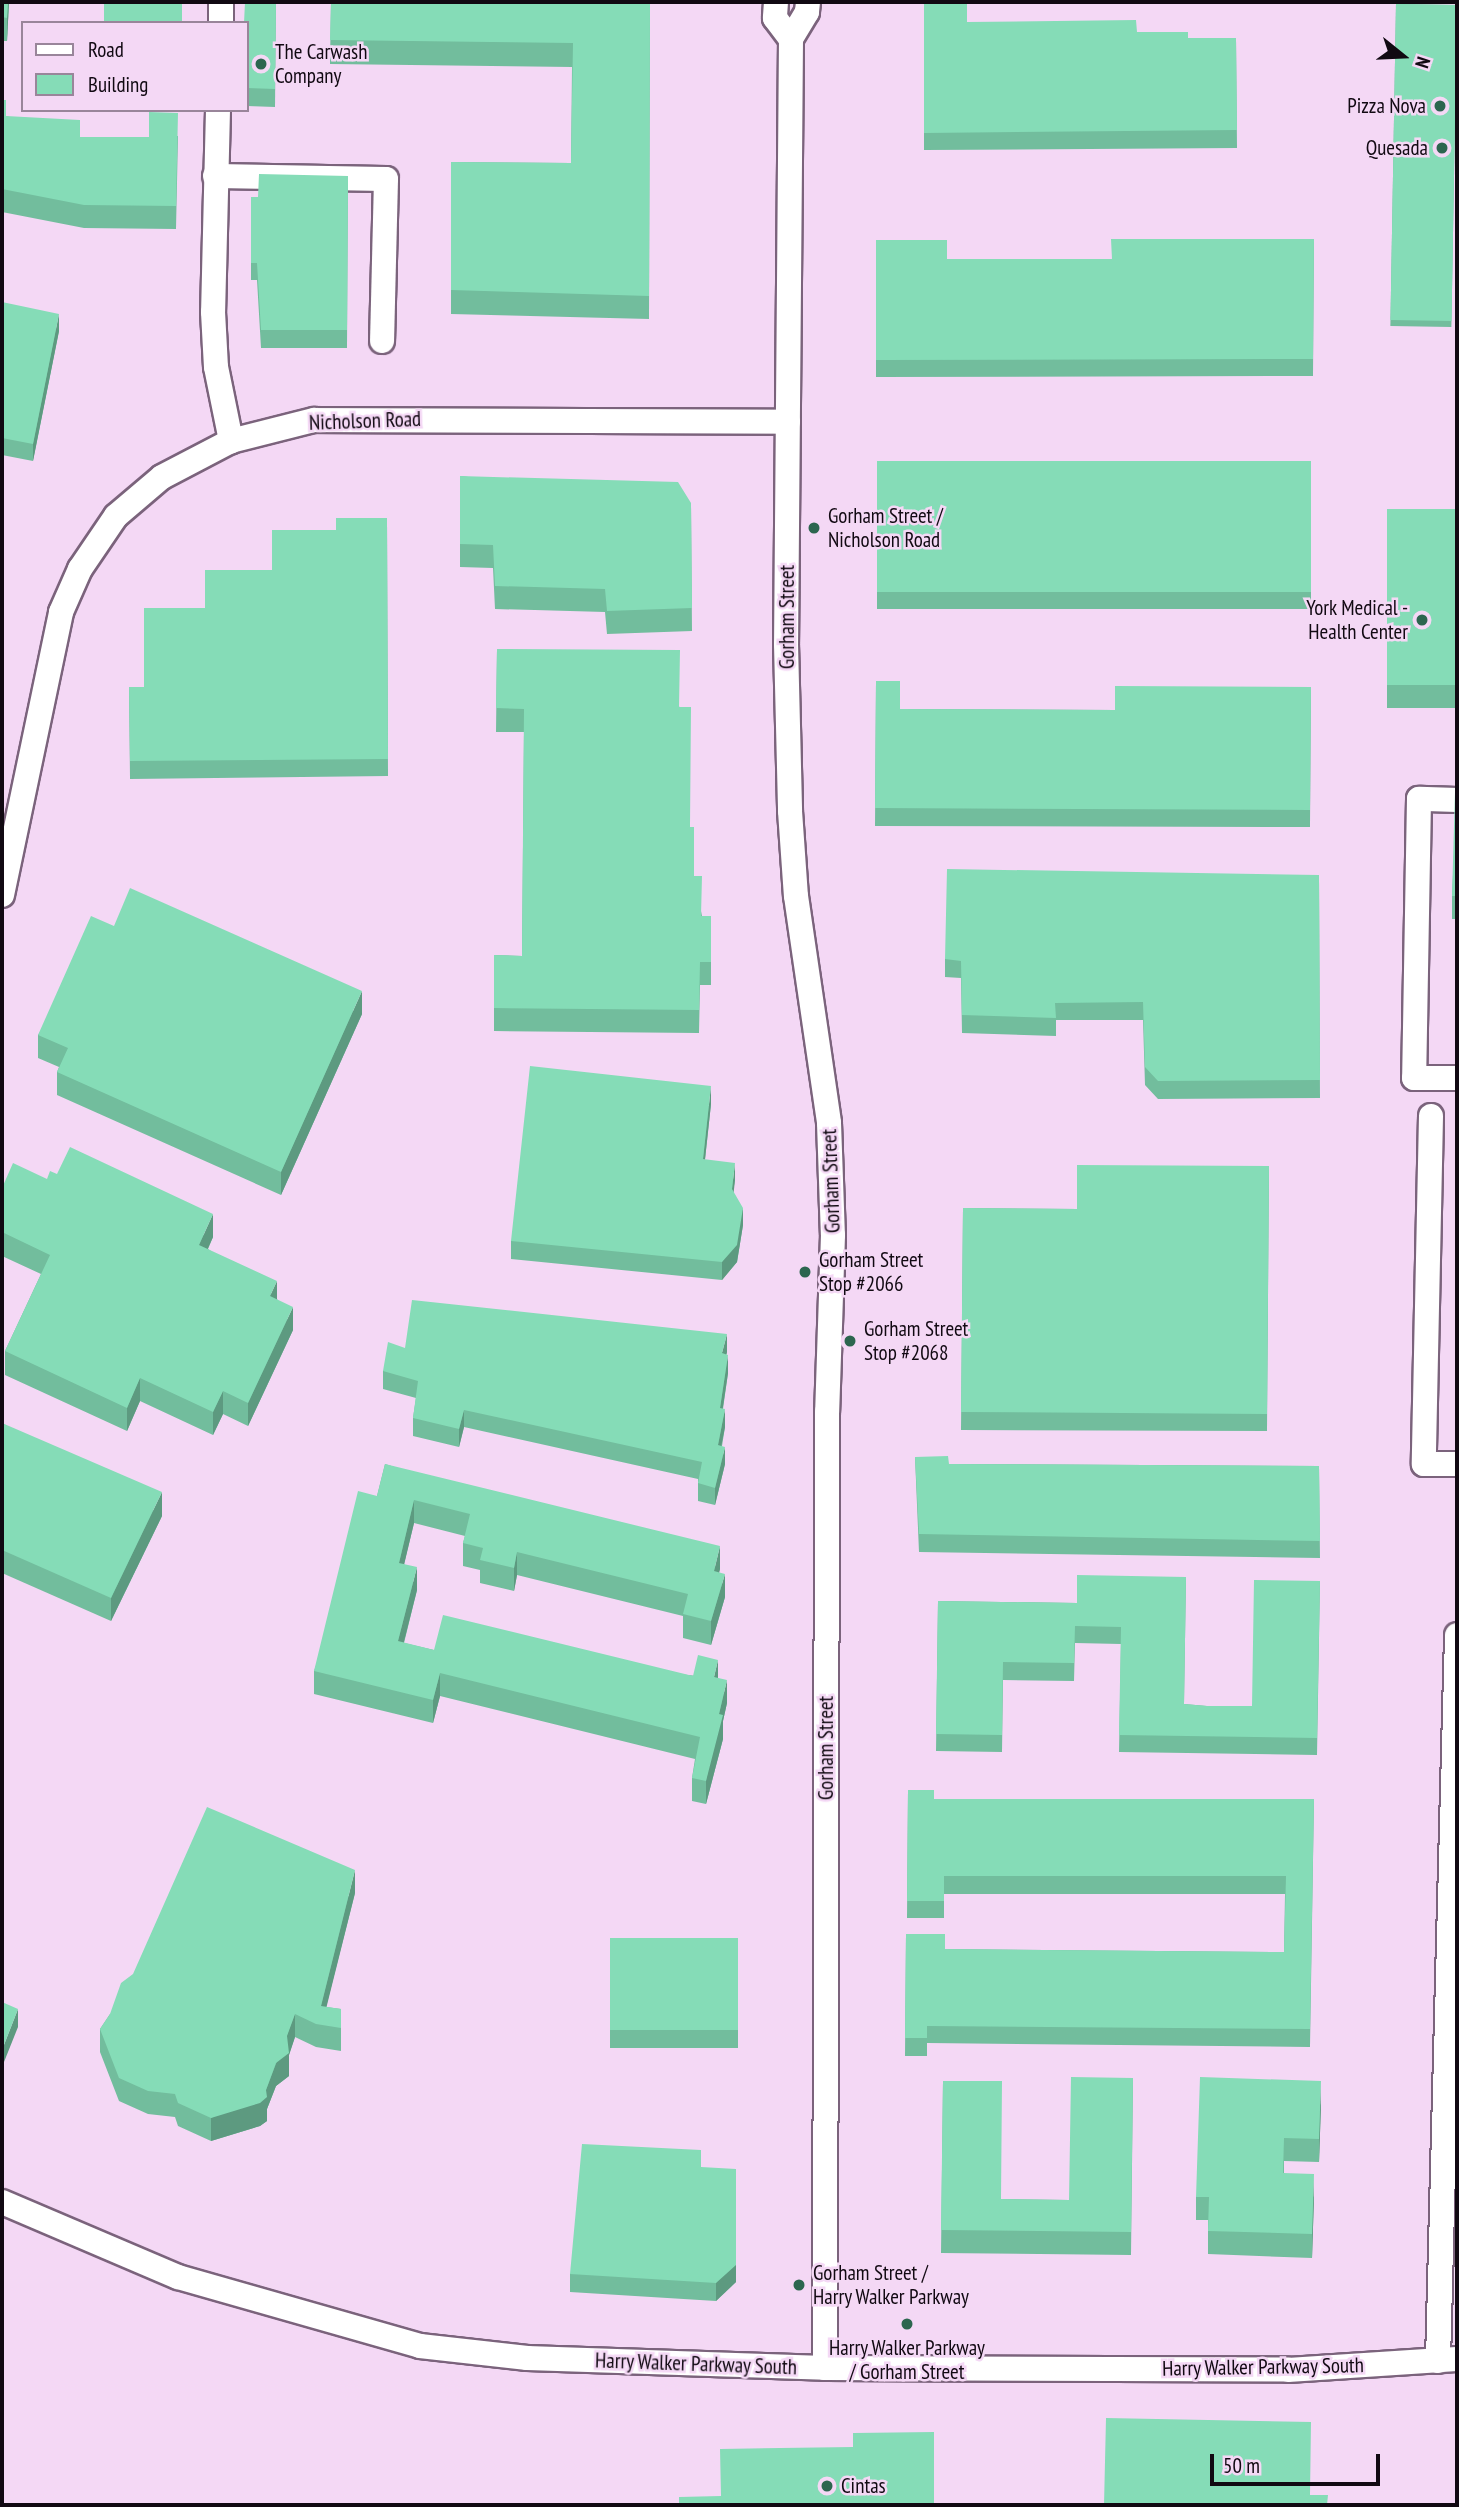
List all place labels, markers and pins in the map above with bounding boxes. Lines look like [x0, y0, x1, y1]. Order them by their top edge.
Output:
place label: The Carwash Company [275, 39, 367, 89]
marker: The Carwash Company [253, 56, 269, 72]
place label: Pizza Nova [1347, 93, 1426, 119]
marker: Pizza Nova [1432, 98, 1448, 114]
place label: Quesada [1366, 135, 1428, 161]
marker: Quesada [1434, 140, 1450, 156]
place label: Gorham Street / Nicholson Road [828, 503, 943, 553]
marker: Gorham Street / Nicholson Road [806, 520, 822, 536]
place label: York Medical - Health Center [1305, 595, 1408, 645]
marker: York Medical - Health Center [1414, 612, 1430, 628]
place label: Gorham Street Stop #2066 [819, 1247, 923, 1297]
marker: Gorham Street Stop #2066 [797, 1264, 813, 1280]
place label: Gorham Street Stop #2068 [864, 1316, 968, 1366]
marker: Gorham Street Stop #2068 [842, 1333, 858, 1349]
place label: Gorham Street / Harry Walker Parkway [813, 2260, 970, 2310]
marker: Gorham Street / Harry Walker Parkway [791, 2277, 807, 2293]
marker: Harry Walker Parkway / Gorham Street [899, 2316, 915, 2332]
place label: Harry Walker Parkway / Gorham Street [829, 2335, 985, 2385]
place label: Cintas [841, 2473, 886, 2499]
marker: Cintas [819, 2478, 835, 2494]

